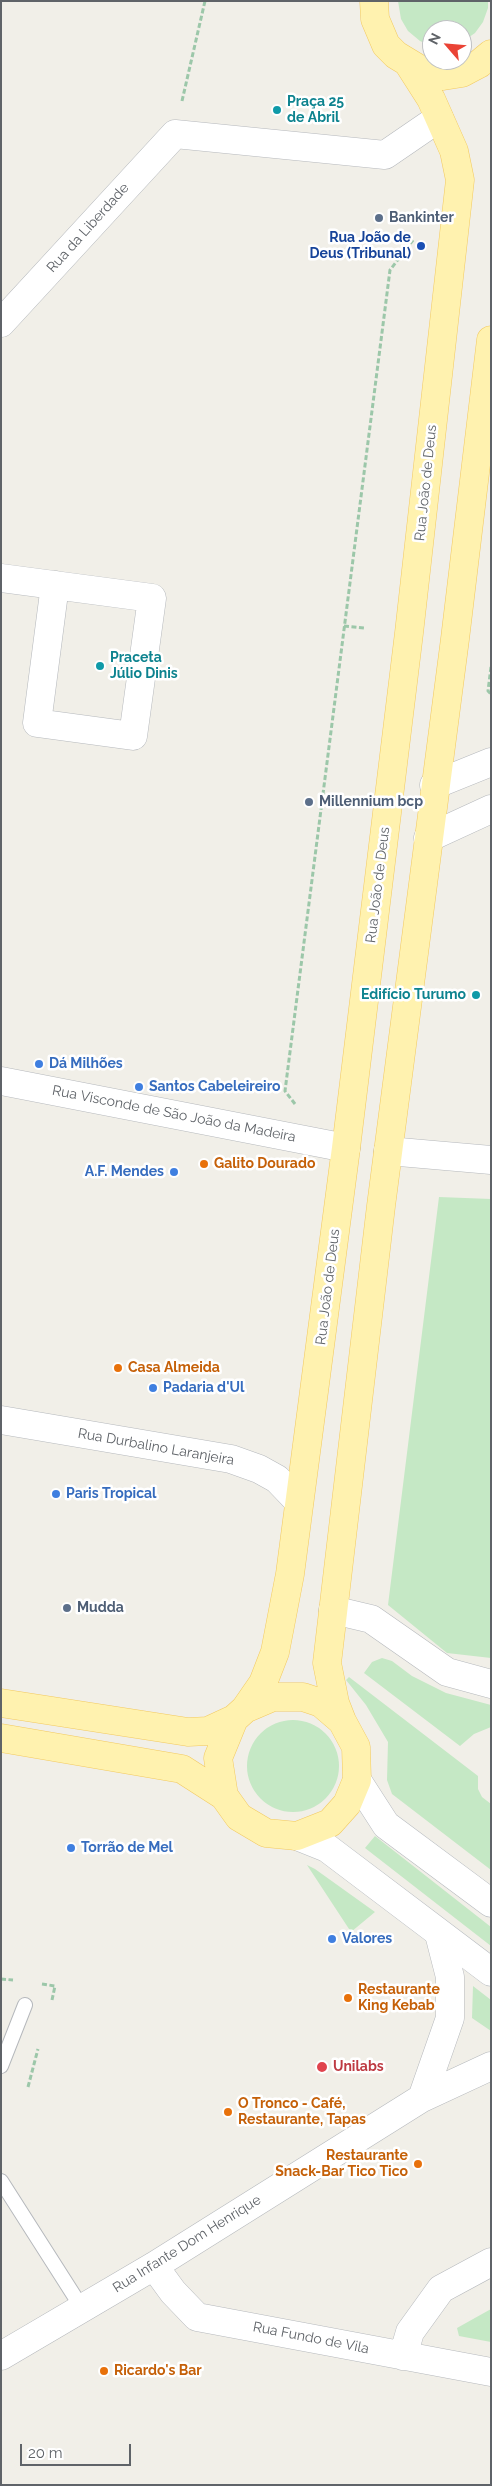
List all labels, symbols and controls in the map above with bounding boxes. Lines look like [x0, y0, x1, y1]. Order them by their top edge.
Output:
north arrow [422, 20, 472, 70]
text: N [425, 30, 444, 47]
place label: Praça 25 de Abril [287, 94, 344, 126]
marker: Praça 25 de Abril [271, 104, 283, 116]
street label: Rua da Liberdade [43, 180, 133, 276]
place label: Bankinter [389, 210, 454, 226]
marker: Bankinter [373, 212, 385, 224]
place label: Rua João de Deus (Tribunal) [309, 230, 411, 262]
marker: Rua João de Deus (Tribunal) [415, 240, 427, 252]
street label: Rua João de Deus [412, 424, 440, 542]
place label: Praceta Júlio Dinis [110, 650, 178, 682]
marker: Praceta Júlio Dinis [94, 660, 106, 672]
place label: Millennium bcp [319, 794, 423, 810]
marker: Millennium bcp [303, 796, 315, 808]
street label: Rua João de Deus [363, 826, 393, 944]
place label: Edifício Turumo [361, 987, 466, 1003]
marker: Edifício Turumo [470, 989, 482, 1001]
place label: Dá Milhões [49, 1056, 123, 1072]
marker: Dá Milhões [33, 1058, 45, 1070]
place label: Santos Cabeleireiro [149, 1079, 280, 1095]
marker: Santos Cabeleireiro [133, 1081, 145, 1093]
street label: Rua Visconde de São João da Madeira [51, 1082, 297, 1146]
place label: Galito Dourado [214, 1156, 315, 1172]
marker: Galito Dourado [198, 1158, 210, 1170]
place label: A.F. Mendes [85, 1164, 164, 1180]
marker: A.F. Mendes [168, 1166, 180, 1178]
street label: Rua João de Deus [313, 1228, 343, 1346]
place label: Casa Almeida [128, 1360, 220, 1376]
marker: Casa Almeida [112, 1362, 124, 1374]
place label: Padaria d'Ul [163, 1380, 244, 1396]
marker: Padaria d'Ul [147, 1382, 159, 1394]
street label: Rua Durbalino Laranjeira [77, 1425, 235, 1469]
place label: Paris Tropical [66, 1486, 157, 1502]
marker: Paris Tropical [50, 1488, 62, 1500]
place label: Mudda [77, 1600, 124, 1616]
marker: Mudda [61, 1602, 73, 1614]
place label: Torrão de Mel [81, 1840, 173, 1856]
marker: Torrão de Mel [65, 1842, 77, 1854]
place label: Valores [342, 1931, 392, 1947]
marker: Valores [326, 1933, 338, 1945]
place label: Restaurante King Kebab [358, 1982, 440, 2014]
marker: Restaurante King Kebab [342, 1992, 354, 2004]
place label: Unilabs [333, 2059, 384, 2075]
marker: Unilabs [315, 2060, 329, 2074]
place label: O Tronco - Café, Restaurante, Tapas [238, 2096, 366, 2128]
marker: O Tronco - Café, Restaurante, Tapas [222, 2106, 234, 2118]
place label: Restaurante Snack-Bar Tico Tico [275, 2148, 408, 2180]
marker: Restaurante Snack-Bar Tico Tico [412, 2158, 424, 2170]
street label: Rua Infante Dom Henrique [110, 2191, 264, 2297]
street label: Rua Fundo de Vila [252, 2319, 370, 2357]
place label: Ricardo's Bar [114, 2363, 202, 2379]
marker: Ricardo's Bar [98, 2365, 110, 2377]
scale bar [22, 2434, 134, 2466]
text: 20 m [28, 2444, 63, 2462]

